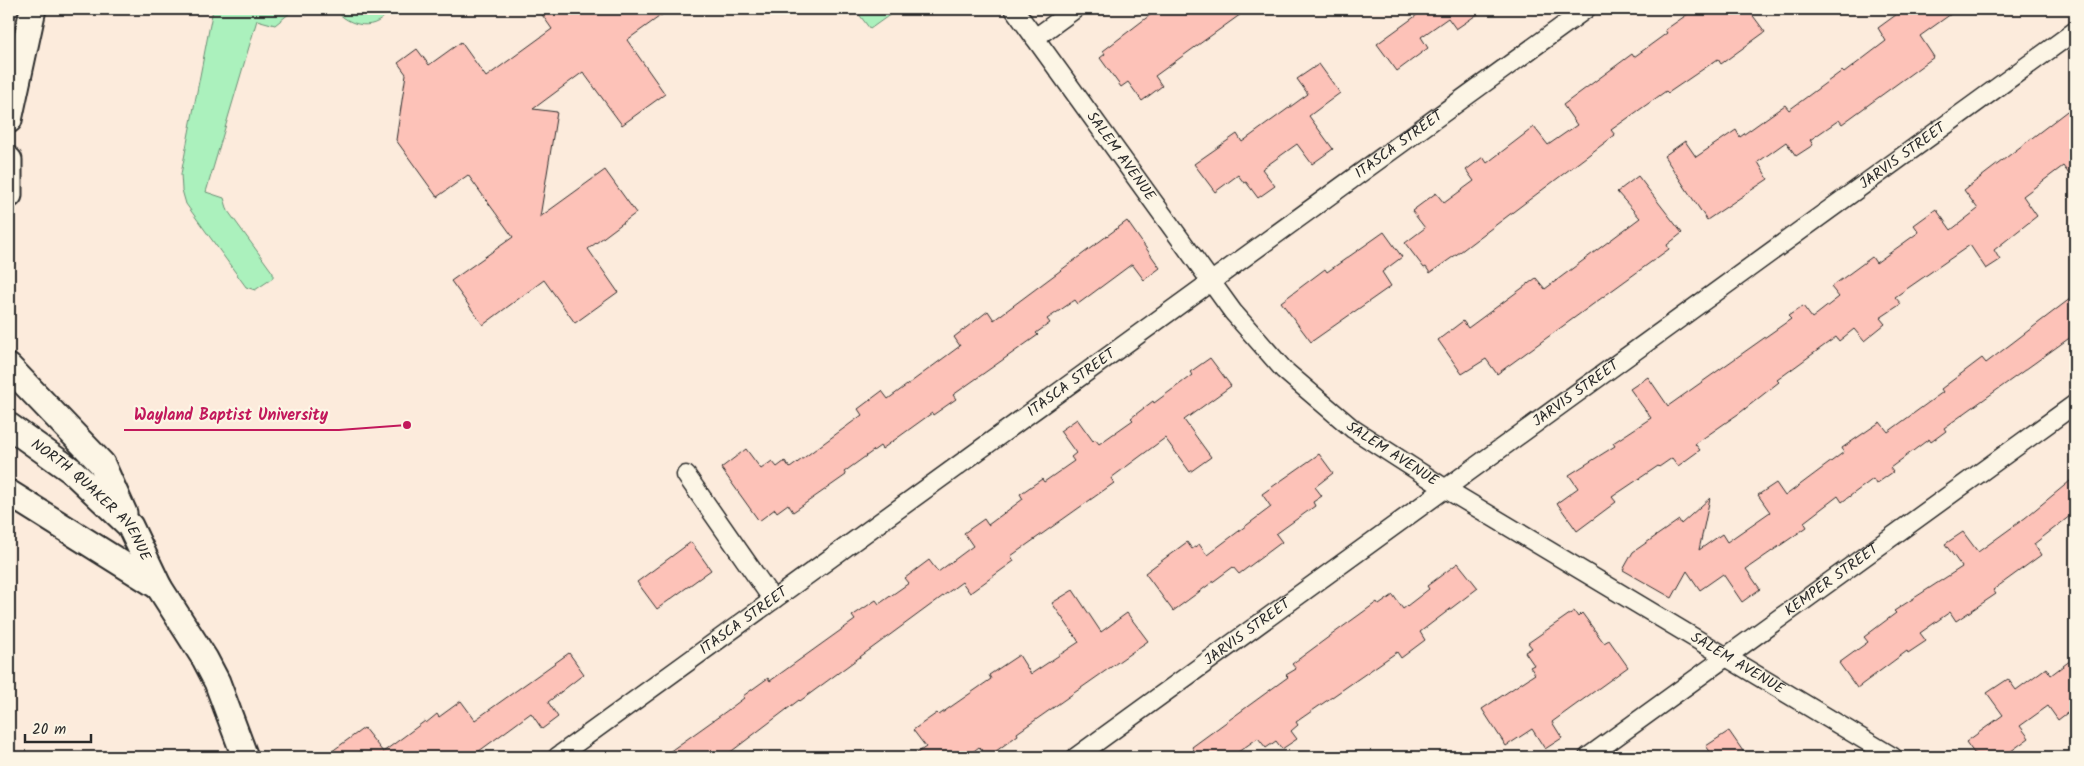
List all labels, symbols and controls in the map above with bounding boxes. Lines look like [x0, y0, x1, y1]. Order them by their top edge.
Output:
street label: ITASCA STREET [1350, 103, 1450, 185]
street label: SALEM AVENUE [1080, 107, 1162, 207]
street label: JARVIS STREET [1854, 115, 1953, 196]
street label: ITASCA STREET [1022, 342, 1122, 423]
street label: JARVIS STREET [1528, 353, 1626, 433]
callout: Wayland Baptist University [124, 399, 339, 430]
text: Wayland Baptist University [134, 403, 329, 428]
street label: SALEM AVENUE [1340, 415, 1444, 493]
street label: NORTH QUAKER AVENUE [26, 433, 158, 566]
street label: KEMPER STREET [1779, 537, 1886, 623]
street label: ITASCA STREET [695, 580, 795, 662]
street label: JARVIS STREET [1199, 592, 1297, 672]
street label: SALEM AVENUE [1686, 626, 1790, 702]
scale bar [25, 711, 91, 743]
text: 20 m [32, 718, 66, 742]

